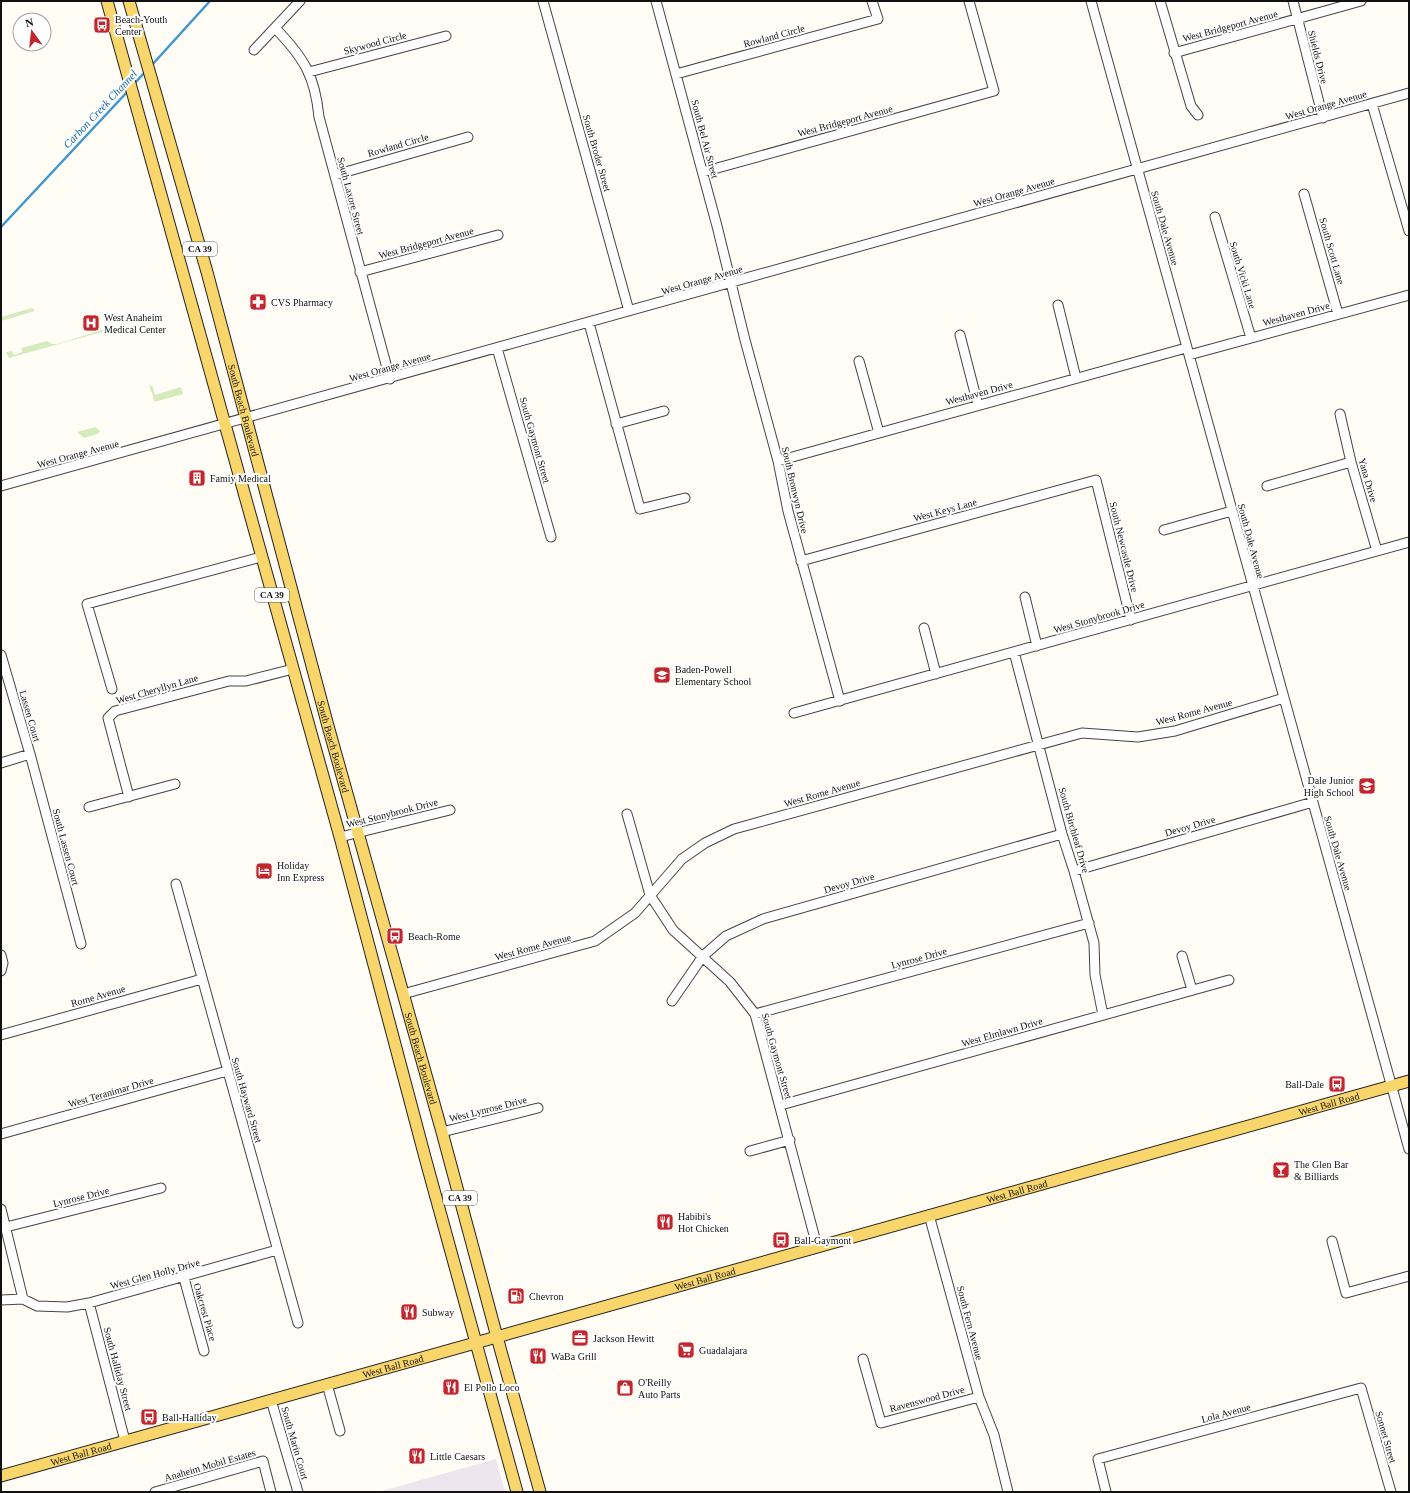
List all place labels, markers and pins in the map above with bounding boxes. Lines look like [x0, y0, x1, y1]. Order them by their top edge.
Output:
place label: Beach-Youth Center [115, 14, 167, 37]
bus stop icon: Beach-Youth Center [92, 15, 112, 35]
pharmacy icon: CVS Pharmacy [248, 292, 268, 312]
place label: CVS Pharmacy [271, 297, 333, 308]
place label: West Anaheim Medical Center [104, 312, 167, 335]
hospital icon: West Anaheim Medical Center [81, 313, 101, 333]
building icon: Famiy Medical [187, 468, 207, 488]
place label: Famiy Medical [210, 473, 271, 484]
place label: Baden-Powell Elementary School [675, 664, 752, 687]
school or university icon: Baden-Powell Elementary School [652, 665, 672, 685]
place label: Dale Junior High School [1304, 775, 1355, 798]
school or university icon: Dale Junior High School [1357, 776, 1377, 796]
place label: Holiday Inn Express [277, 860, 325, 883]
hotel icon: Holiday Inn Express [254, 861, 274, 881]
bus stop icon: Beach-Rome [385, 926, 405, 946]
place label: Beach-Rome [408, 931, 461, 942]
bus stop icon: Ball-Dale [1327, 1074, 1347, 1094]
place label: Ball-Dale [1285, 1079, 1325, 1090]
place label: The Glen Bar & Billiards [1294, 1159, 1349, 1182]
bar icon: The Glen Bar & Billiards [1271, 1160, 1291, 1180]
place label: Habibi's Hot Chicken [678, 1211, 729, 1234]
restaurant icon: Habibi's Hot Chicken [655, 1212, 675, 1232]
bus stop icon: Ball-Gaymont [771, 1230, 791, 1250]
place label: Ball-Gaymont [794, 1235, 851, 1246]
fuel station icon: Chevron [506, 1286, 526, 1306]
place label: Chevron [529, 1291, 563, 1302]
restaurant icon: Subway [399, 1302, 419, 1322]
place label: Subway [422, 1307, 454, 1318]
office icon: Jackson Hewitt [570, 1328, 590, 1348]
place label: Jackson Hewitt [593, 1333, 655, 1344]
supermarket icon: Guadalajara [676, 1340, 696, 1360]
place label: Guadalajara [699, 1345, 748, 1356]
restaurant icon: WaBa Grill [528, 1346, 548, 1366]
place label: WaBa Grill [551, 1351, 597, 1362]
restaurant icon: El Pollo Loco [441, 1377, 461, 1397]
place label: O'Reilly Auto Parts [638, 1377, 681, 1400]
shop icon: O'Reilly Auto Parts [615, 1378, 635, 1398]
place label: El Pollo Loco [464, 1382, 520, 1393]
bus stop icon: Ball-Halliday [139, 1407, 159, 1427]
place label: Ball-Halliday [162, 1412, 216, 1423]
restaurant icon: Little Caesars [407, 1446, 427, 1466]
place label: Little Caesars [430, 1451, 485, 1462]

